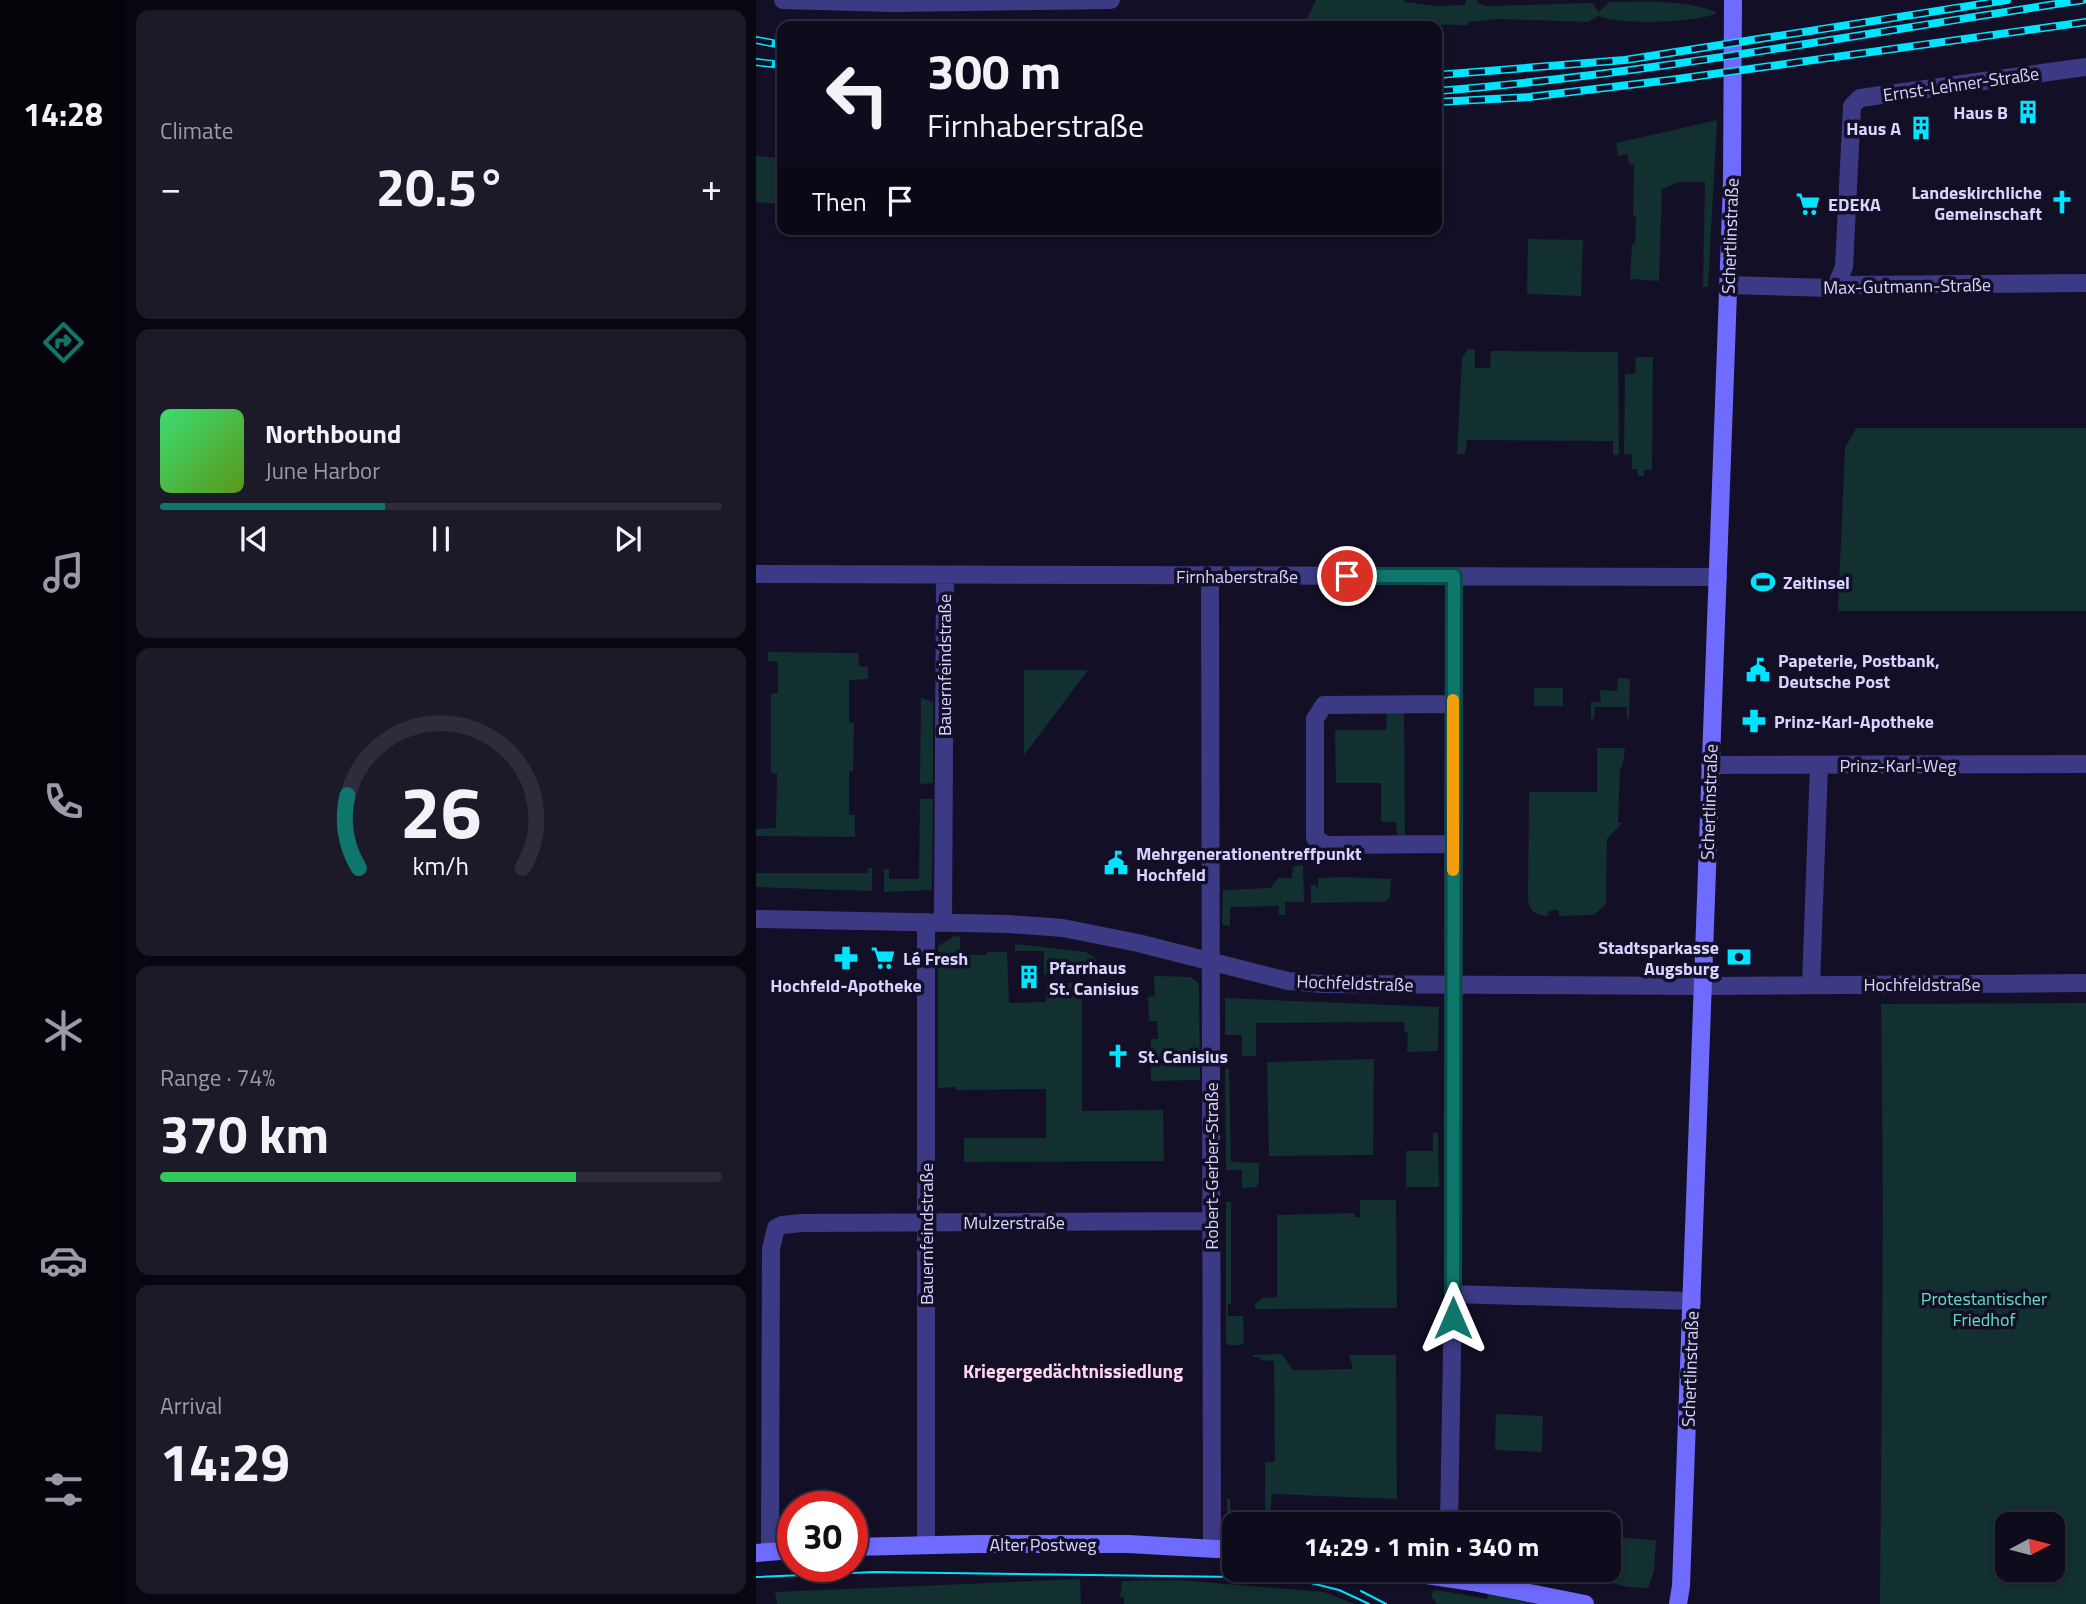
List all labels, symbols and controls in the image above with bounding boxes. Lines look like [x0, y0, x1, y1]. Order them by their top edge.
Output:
text: 300 m [927, 33, 1061, 108]
icon: left [812, 49, 903, 140]
street label: Ernst-Lehner-Straße [1881, 60, 2041, 108]
text: 14:28 [23, 90, 103, 138]
building icon: Haus B [2014, 98, 2042, 126]
place label: Haus B [1953, 99, 2008, 126]
text: Firnhaberstraße [927, 101, 1144, 149]
text: Climate [160, 113, 233, 148]
building icon: Haus A [1907, 114, 1935, 142]
place label: Haus A [1846, 115, 1901, 142]
text: 20.5° [376, 147, 506, 226]
text: − [160, 158, 181, 216]
text: + [701, 158, 722, 216]
street label: Schertlinstraße [1714, 178, 1746, 294]
place label: Landeskirchliche Gemeinschaft [1912, 179, 2042, 227]
text: Then [812, 182, 867, 221]
icon: arrive [881, 182, 919, 220]
church icon: Landeskirchliche Gemeinschaft [2048, 188, 2076, 216]
supermarket icon: EDEKA [1794, 190, 1822, 218]
place label: EDEKA [1828, 191, 1881, 218]
street label: Max-Gutmann-Straße [1823, 271, 1991, 301]
icon: directions [39, 318, 88, 367]
text: Northbound [265, 414, 401, 453]
text: June Harbor [265, 453, 380, 488]
icon: previous [235, 520, 273, 558]
icon: pause [422, 520, 460, 558]
icon: next [609, 520, 647, 558]
pin [1317, 546, 1377, 606]
icon: music [39, 548, 88, 597]
icon: arrive [1328, 557, 1366, 595]
street label: Firnhaberstraße [1176, 563, 1298, 590]
sports icon: Zeitinsel [1749, 568, 1777, 596]
place label: Zeitinsel [1783, 569, 1850, 596]
street label: Bauernfeindstraße [931, 594, 958, 736]
place label: Papeterie, Postbank, Deutsche Post [1778, 647, 1940, 695]
public building icon: Papeterie, Postbank, Deutsche Post [1744, 656, 1772, 684]
pharmacy icon: Prinz-Karl-Apotheke [1740, 707, 1768, 735]
place label: Prinz-Karl-Apotheke [1774, 708, 1934, 735]
street label: Schertlinstraße [1693, 744, 1725, 860]
street label: Prinz-Karl-Weg [1839, 752, 1957, 779]
text: 26 [400, 756, 482, 866]
icon: phone [39, 777, 88, 826]
place label: Mehrgenerationentreffpunkt Hochfeld [1136, 840, 1362, 888]
text: km/h [413, 847, 469, 885]
public building icon: Mehrgenerationentreffpunkt Hochfeld [1102, 849, 1130, 877]
place label: Stadtsparkasse Augsburg [1598, 934, 1719, 982]
bank icon: Stadtsparkasse Augsburg [1725, 943, 1753, 971]
pharmacy icon: Hochfeld-Apotheke [832, 944, 860, 972]
supermarket icon: Lé Fresh [869, 944, 897, 972]
place label: Lé Fresh [903, 945, 968, 972]
place label: Pfarrhaus St. Canisius [1049, 954, 1139, 1002]
building icon: Pfarrhaus St. Canisius [1015, 963, 1043, 991]
street label: Hochfeldstraße [1296, 967, 1414, 999]
street label: Hochfeldstraße [1864, 971, 1981, 998]
place label: Hochfeld-Apotheke [770, 972, 922, 999]
icon: climate [39, 1006, 88, 1055]
church icon: St. Canisius [1104, 1042, 1132, 1070]
place label: St. Canisius [1138, 1043, 1228, 1070]
text: Range · 74% [160, 1060, 275, 1095]
street label: Robert-Gerber-Straße [1198, 1082, 1225, 1250]
text: 370 km [160, 1094, 329, 1173]
street label: Bauernfeindstraße [913, 1163, 940, 1305]
street label: Mulzerstraße [963, 1209, 1065, 1236]
icon: car [39, 1236, 88, 1285]
position arrow [1416, 1281, 1490, 1355]
park label: Protestantischer Friedhof [1921, 1285, 2047, 1333]
street label: Schertlinstraße [1674, 1311, 1706, 1427]
district label: Kriegergedächtnissiedlung [963, 1356, 1183, 1385]
text: Arrival [160, 1388, 222, 1423]
text: 14:29 [160, 1422, 290, 1501]
icon: filters [39, 1465, 88, 1514]
speed limit sign: 30 [777, 1491, 868, 1582]
north arrow [1995, 1512, 2065, 1582]
map controls [1995, 1512, 2065, 1582]
text: 14:29 · 1 min · 340 m [1304, 1527, 1539, 1566]
street label: Alter Postweg [989, 1531, 1097, 1558]

